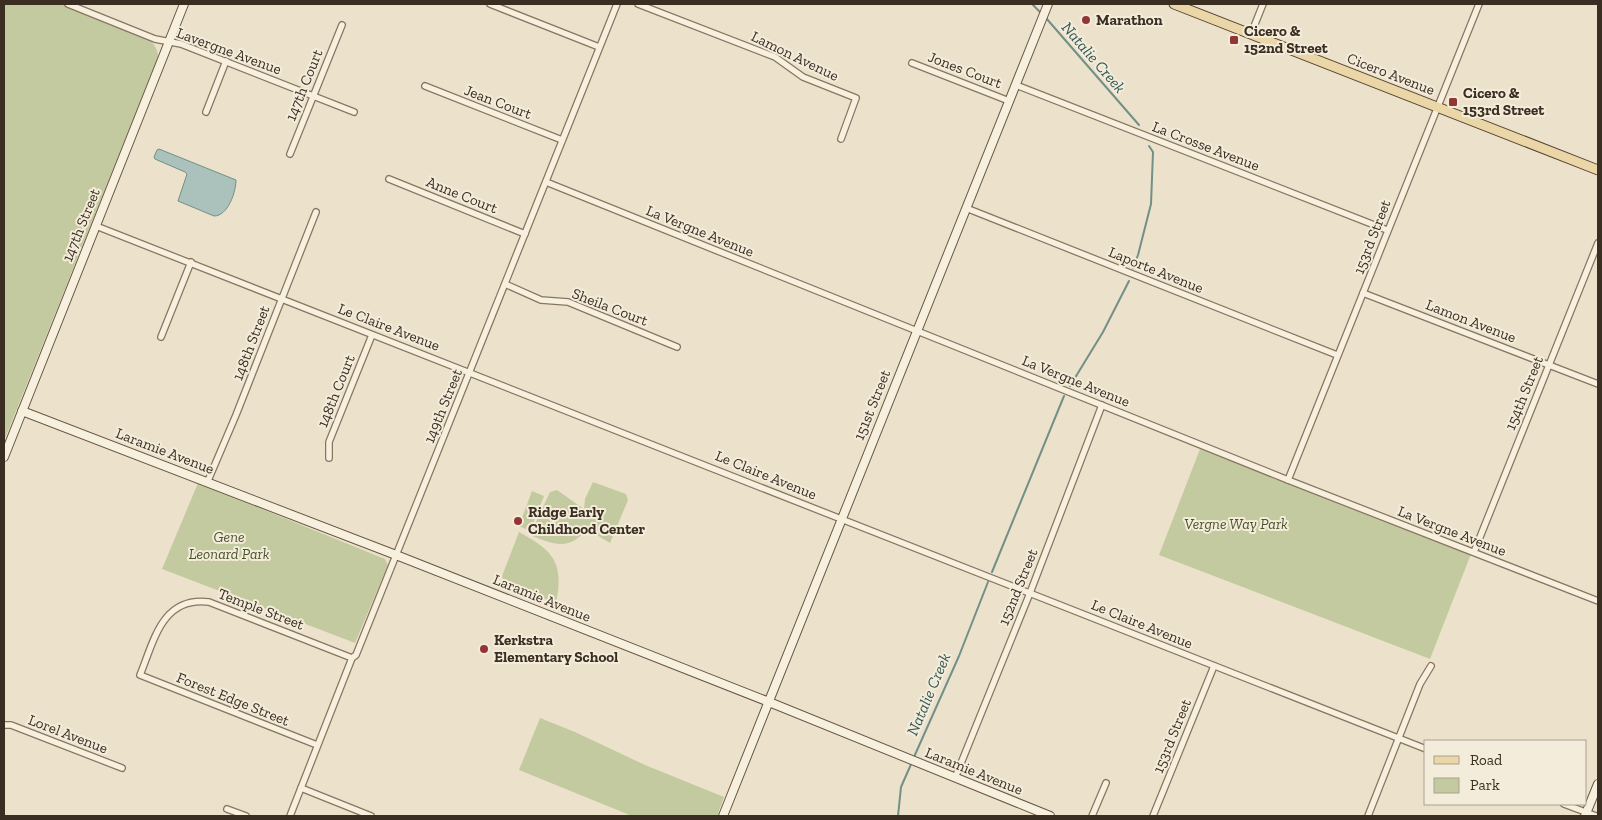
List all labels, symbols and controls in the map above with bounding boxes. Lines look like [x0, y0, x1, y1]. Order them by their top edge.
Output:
place label: Marathon [1096, 11, 1163, 29]
marker: Marathon [1080, 14, 1092, 26]
water label: Natalie Creek [1058, 18, 1130, 97]
place label: Cicero & 152nd Street [1244, 22, 1329, 57]
street label: Lavergne Avenue [174, 24, 284, 78]
street label: Lamon Avenue [748, 27, 842, 85]
marker: Cicero & 152nd Street [1228, 34, 1240, 46]
street label: 147th Court [281, 46, 327, 123]
street label: Jones Court [926, 48, 1005, 92]
street label: Cicero Avenue [1345, 49, 1437, 99]
street label: Jean Court [462, 81, 534, 123]
place label: Cicero & 153rd Street [1463, 84, 1545, 119]
marker: Cicero & 153rd Street [1447, 96, 1459, 108]
street label: La Crosse Avenue [1150, 117, 1262, 175]
street label: Anne Court [424, 173, 501, 218]
street label: 147th Street [58, 185, 104, 264]
street label: 153rd Street [1350, 197, 1395, 277]
street label: La Vergne Avenue [643, 201, 757, 261]
street label: Laporte Avenue [1106, 243, 1206, 297]
street label: Sheila Court [569, 284, 651, 330]
street label: Lamon Avenue [1423, 296, 1519, 346]
street label: Le Claire Avenue [336, 299, 442, 355]
street label: 148th Street [228, 303, 274, 383]
street label: La Vergne Avenue [1019, 351, 1133, 411]
street label: 148th Court [313, 352, 359, 430]
street label: 154th Street [1501, 353, 1547, 433]
street label: 149th Street [420, 366, 466, 446]
street label: 151st Street [850, 367, 894, 443]
street label: Laramie Avenue [113, 424, 217, 478]
street label: Le Claire Avenue [713, 447, 819, 503]
street label: La Vergne Avenue [1395, 502, 1509, 560]
place label: Ridge Early Childhood Center [528, 503, 645, 538]
marker: Ridge Early Childhood Center [512, 515, 524, 527]
park label: Vergne Way Park [1184, 515, 1288, 533]
park label: Gene Leonard Park [189, 528, 270, 563]
street label: 152nd Street [994, 546, 1042, 628]
street label: Laramie Avenue [491, 570, 593, 626]
street label: Temple Street [216, 584, 307, 634]
street label: Le Claire Avenue [1089, 596, 1195, 652]
place label: Kerkstra Elementary School [494, 631, 618, 666]
marker: Kerkstra Elementary School [478, 643, 490, 655]
water label: Natalie Creek [903, 650, 954, 738]
street label: Forest Edge Street [174, 668, 292, 730]
street label: 153rd Street [1149, 696, 1195, 776]
street label: Lorel Avenue [26, 711, 110, 757]
legend [1424, 740, 1587, 805]
street label: Laramie Avenue [923, 743, 1025, 799]
text: Road [1470, 751, 1503, 769]
text: Park [1470, 776, 1500, 794]

